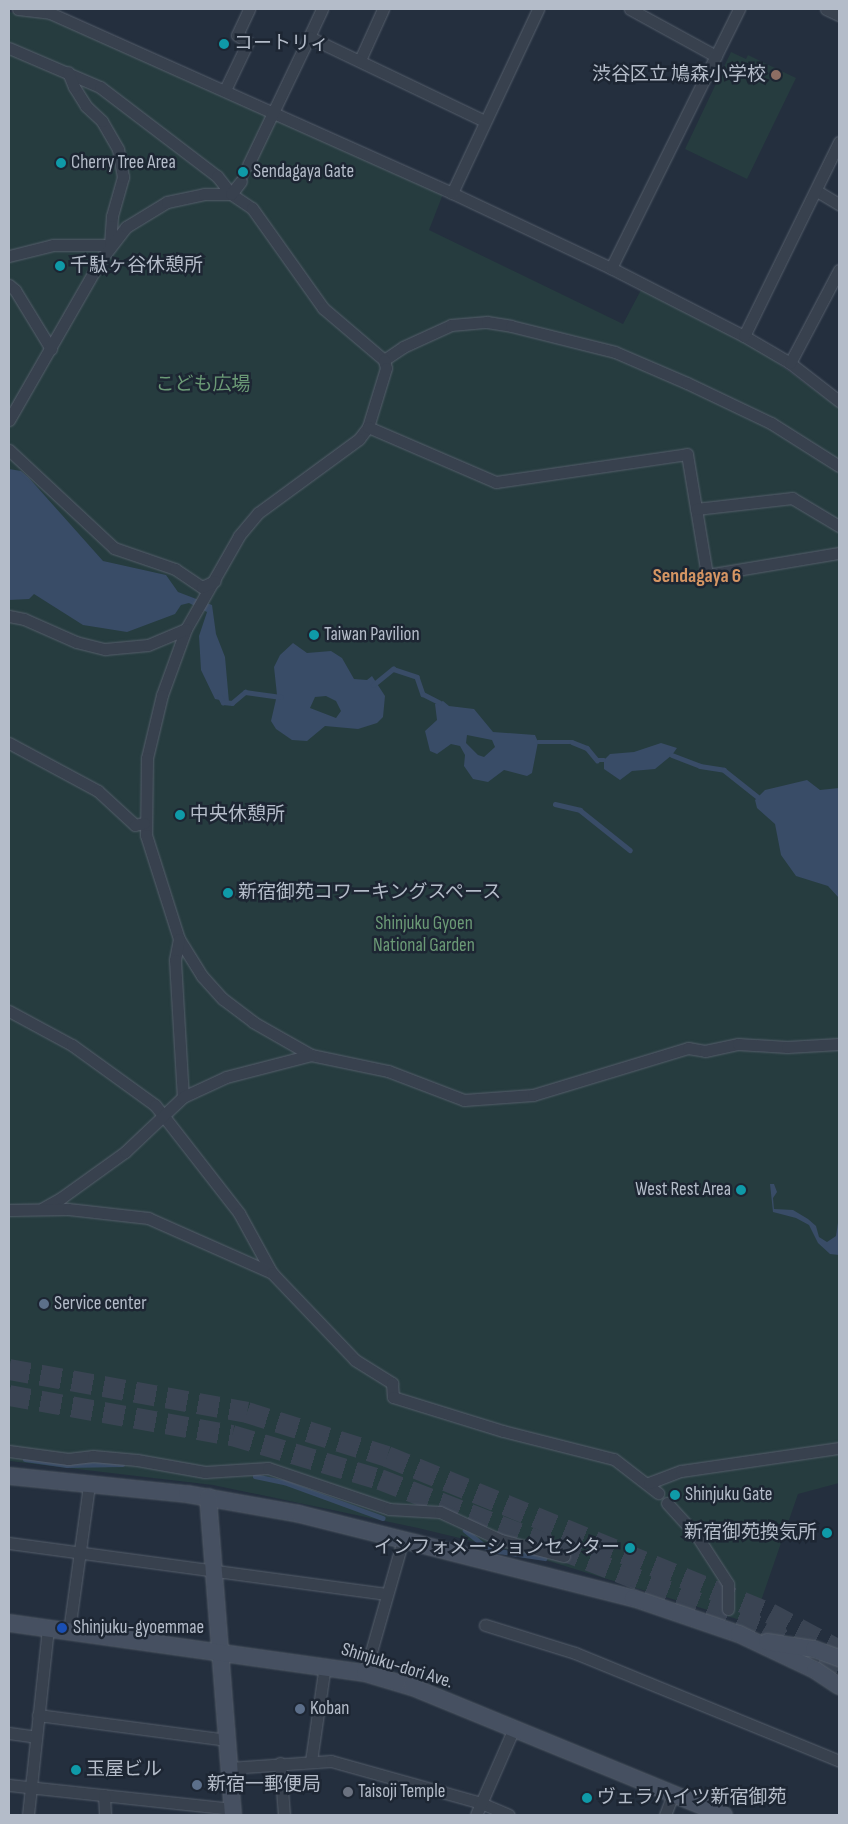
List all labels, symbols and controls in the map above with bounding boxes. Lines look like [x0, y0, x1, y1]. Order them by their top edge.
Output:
place label: コートリィ [234, 33, 329, 55]
marker: コートリィ [218, 38, 230, 50]
place label: 渋谷区立 鳩森小学校 [592, 64, 766, 86]
marker: 渋谷区立 鳩森小学校 [770, 69, 782, 81]
place label: Cherry Tree Area [71, 152, 176, 174]
marker: Cherry Tree Area [55, 157, 67, 169]
place label: Sendagaya Gate [253, 161, 354, 183]
marker: Sendagaya Gate [237, 166, 249, 178]
place label: 千駄ヶ谷休憩所 [70, 255, 203, 277]
marker: 千駄ヶ谷休憩所 [54, 260, 66, 272]
park label: こども広場 [156, 374, 250, 396]
district label: Sendagaya 6 [653, 564, 741, 588]
place label: Taiwan Pavilion [324, 624, 420, 646]
marker: Taiwan Pavilion [308, 629, 320, 641]
place label: 中央休憩所 [190, 804, 285, 826]
marker: 中央休憩所 [174, 809, 186, 821]
place label: 新宿御苑コワーキングスペース [238, 882, 504, 904]
marker: 新宿御苑コワーキングスペース [222, 887, 234, 899]
park label: Shinjuku Gyoen National Garden [373, 913, 475, 957]
place label: West Rest Area [635, 1179, 731, 1201]
marker: West Rest Area [735, 1184, 747, 1196]
place label: Service center [54, 1293, 147, 1315]
marker: Service center [38, 1298, 50, 1310]
place label: Shinjuku Gate [685, 1484, 772, 1506]
marker: Shinjuku Gate [669, 1489, 681, 1501]
place label: 新宿御苑換気所 [684, 1522, 817, 1544]
marker: 新宿御苑換気所 [821, 1527, 833, 1539]
place label: インフォメーションセンター [373, 1537, 620, 1559]
marker: インフォメーションセンター [624, 1542, 636, 1554]
place label: Shinjuku-gyoemmae [73, 1617, 204, 1639]
marker: Shinjuku-gyoemmae [55, 1621, 69, 1635]
street label: Shinjuku-dori Ave. [338, 1638, 456, 1694]
place label: Koban [310, 1698, 349, 1720]
marker: Koban [294, 1703, 306, 1715]
place label: 玉屋ビル [86, 1759, 162, 1781]
marker: 玉屋ビル [70, 1764, 82, 1776]
place label: 新宿一郵便局 [207, 1774, 321, 1796]
marker: 新宿一郵便局 [191, 1779, 203, 1791]
place label: Taisoji Temple [358, 1781, 445, 1803]
marker: Taisoji Temple [342, 1786, 354, 1798]
place label: ヴェラハイツ新宿御苑 [597, 1787, 787, 1809]
marker: ヴェラハイツ新宿御苑 [581, 1792, 593, 1804]

